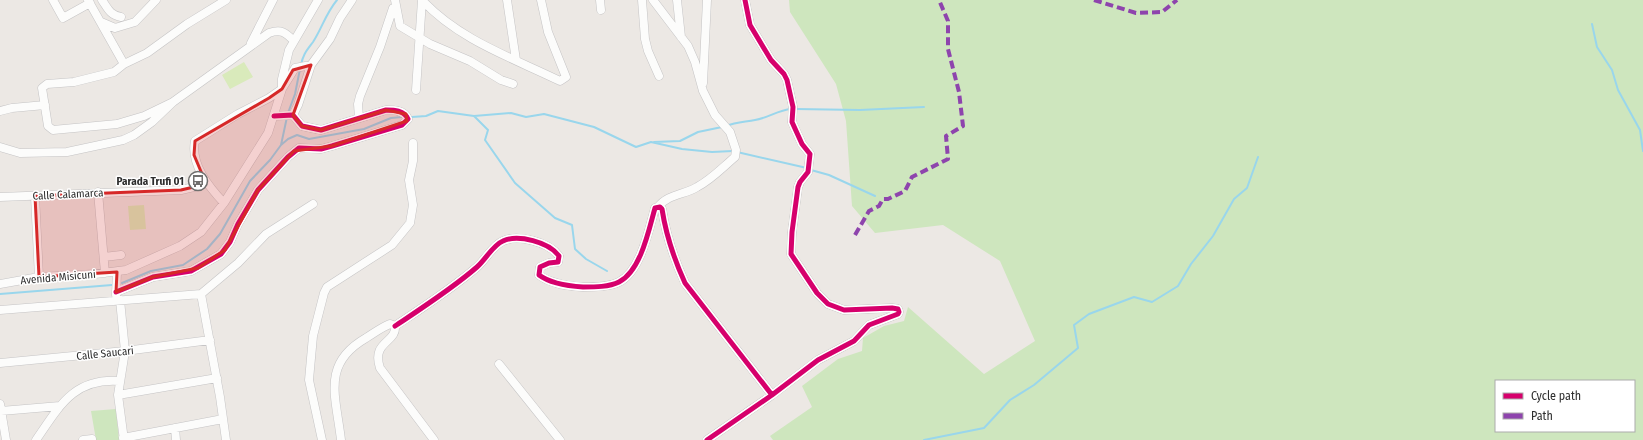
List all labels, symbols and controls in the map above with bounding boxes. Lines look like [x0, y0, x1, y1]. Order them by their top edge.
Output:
bus stop icon: Parada Trufi 01 [187, 170, 209, 192]
place label: Parada Trufi 01 [117, 175, 184, 188]
street label: Calle Calamarca [32, 186, 104, 203]
street label: Avenida Misicuni [20, 268, 96, 287]
street label: Calle Saucari [76, 344, 135, 363]
legend [1495, 380, 1635, 432]
text: Cycle path [1531, 389, 1581, 403]
text: Path [1531, 409, 1553, 423]

